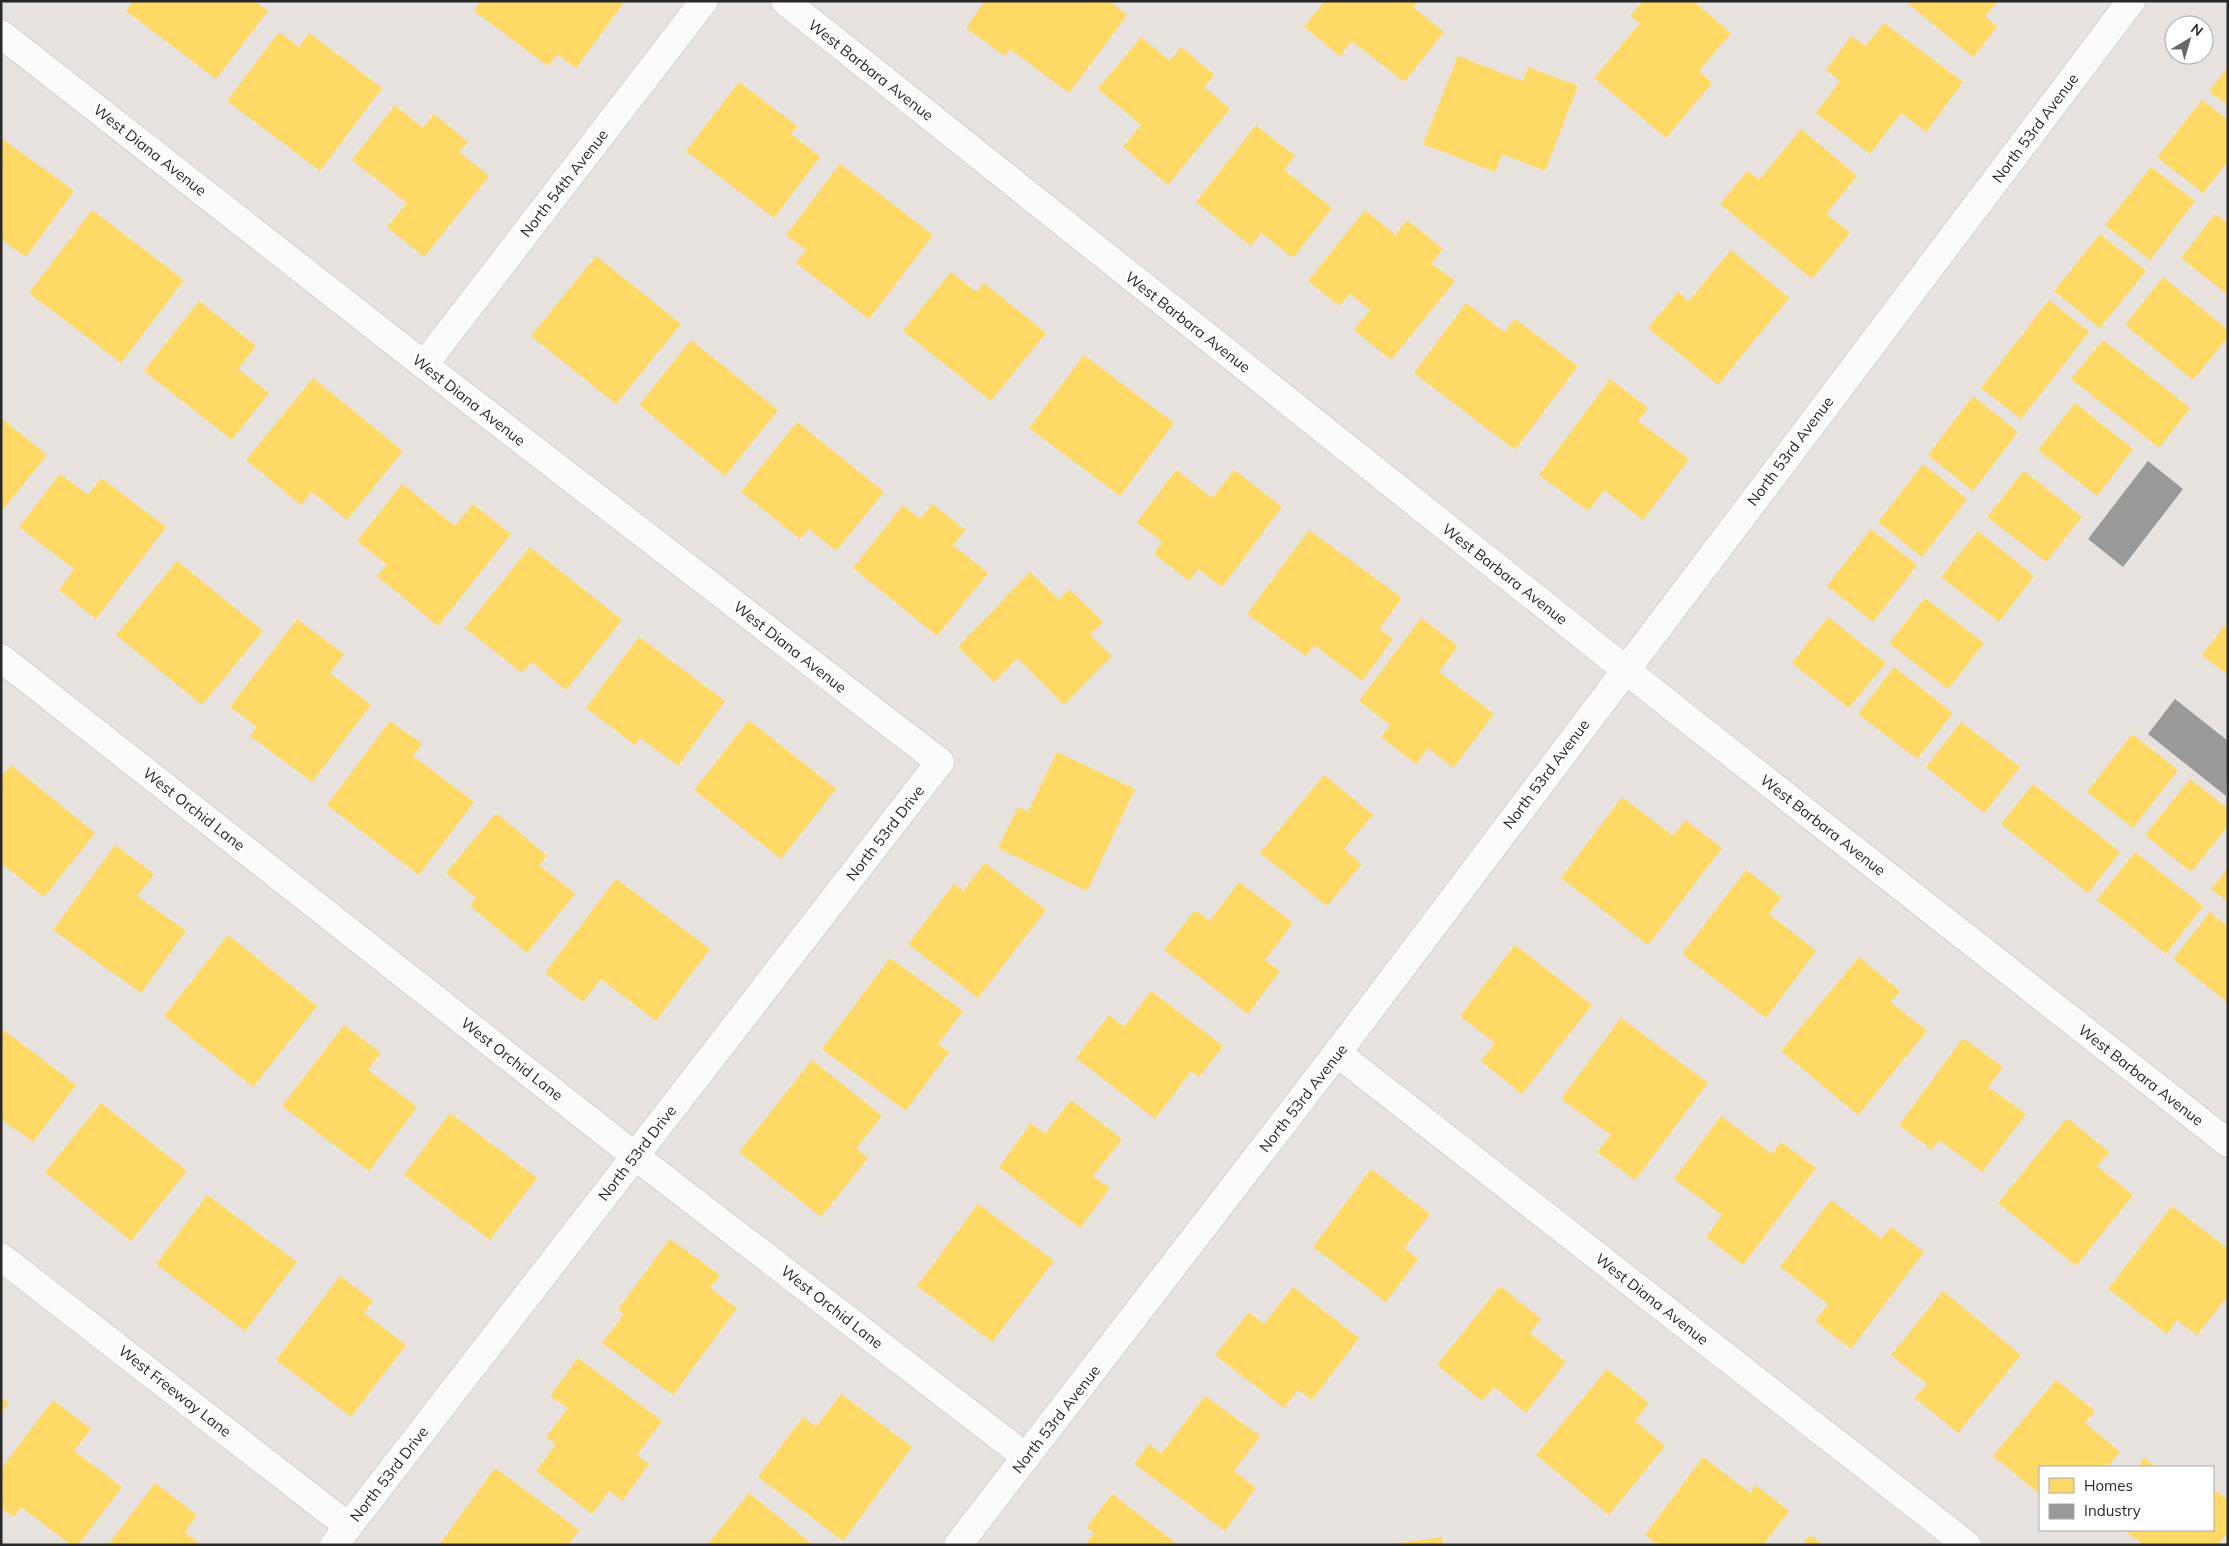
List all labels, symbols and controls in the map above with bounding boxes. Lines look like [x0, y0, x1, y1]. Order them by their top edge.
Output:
street label: West Barbara Avenue [805, 15, 937, 125]
north arrow [2164, 15, 2214, 65]
text: N [2187, 19, 2207, 40]
street label: North 53rd Avenue [1988, 70, 2082, 186]
street label: West Diana Avenue [90, 100, 210, 200]
street label: North 54th Avenue [516, 125, 612, 241]
street label: West Barbara Avenue [1122, 267, 1254, 377]
street label: West Diana Avenue [409, 350, 529, 450]
street label: North 53rd Avenue [1743, 393, 1837, 509]
street label: West Barbara Avenue [1439, 519, 1571, 629]
street label: West Diana Avenue [730, 597, 850, 697]
street label: North 53rd Avenue [1499, 716, 1593, 832]
street label: West Orchid Lane [139, 763, 249, 855]
street label: West Barbara Avenue [1757, 770, 1889, 880]
street label: North 53rd Drive [842, 781, 928, 885]
street label: West Orchid Lane [457, 1013, 567, 1105]
street label: West Barbara Avenue [2075, 1020, 2207, 1130]
street label: North 53rd Avenue [1255, 1040, 1351, 1156]
street label: North 53rd Drive [594, 1101, 680, 1205]
street label: West Diana Avenue [1592, 1249, 1712, 1349]
street label: West Orchid Lane [777, 1261, 887, 1353]
street label: West Freeway Lane [115, 1341, 235, 1441]
street label: North 53rd Avenue [1008, 1361, 1104, 1477]
street label: North 53rd Drive [346, 1422, 432, 1526]
legend [2039, 1466, 2214, 1531]
text: Homes [2084, 1476, 2133, 1495]
text: Industry [2084, 1501, 2141, 1520]

